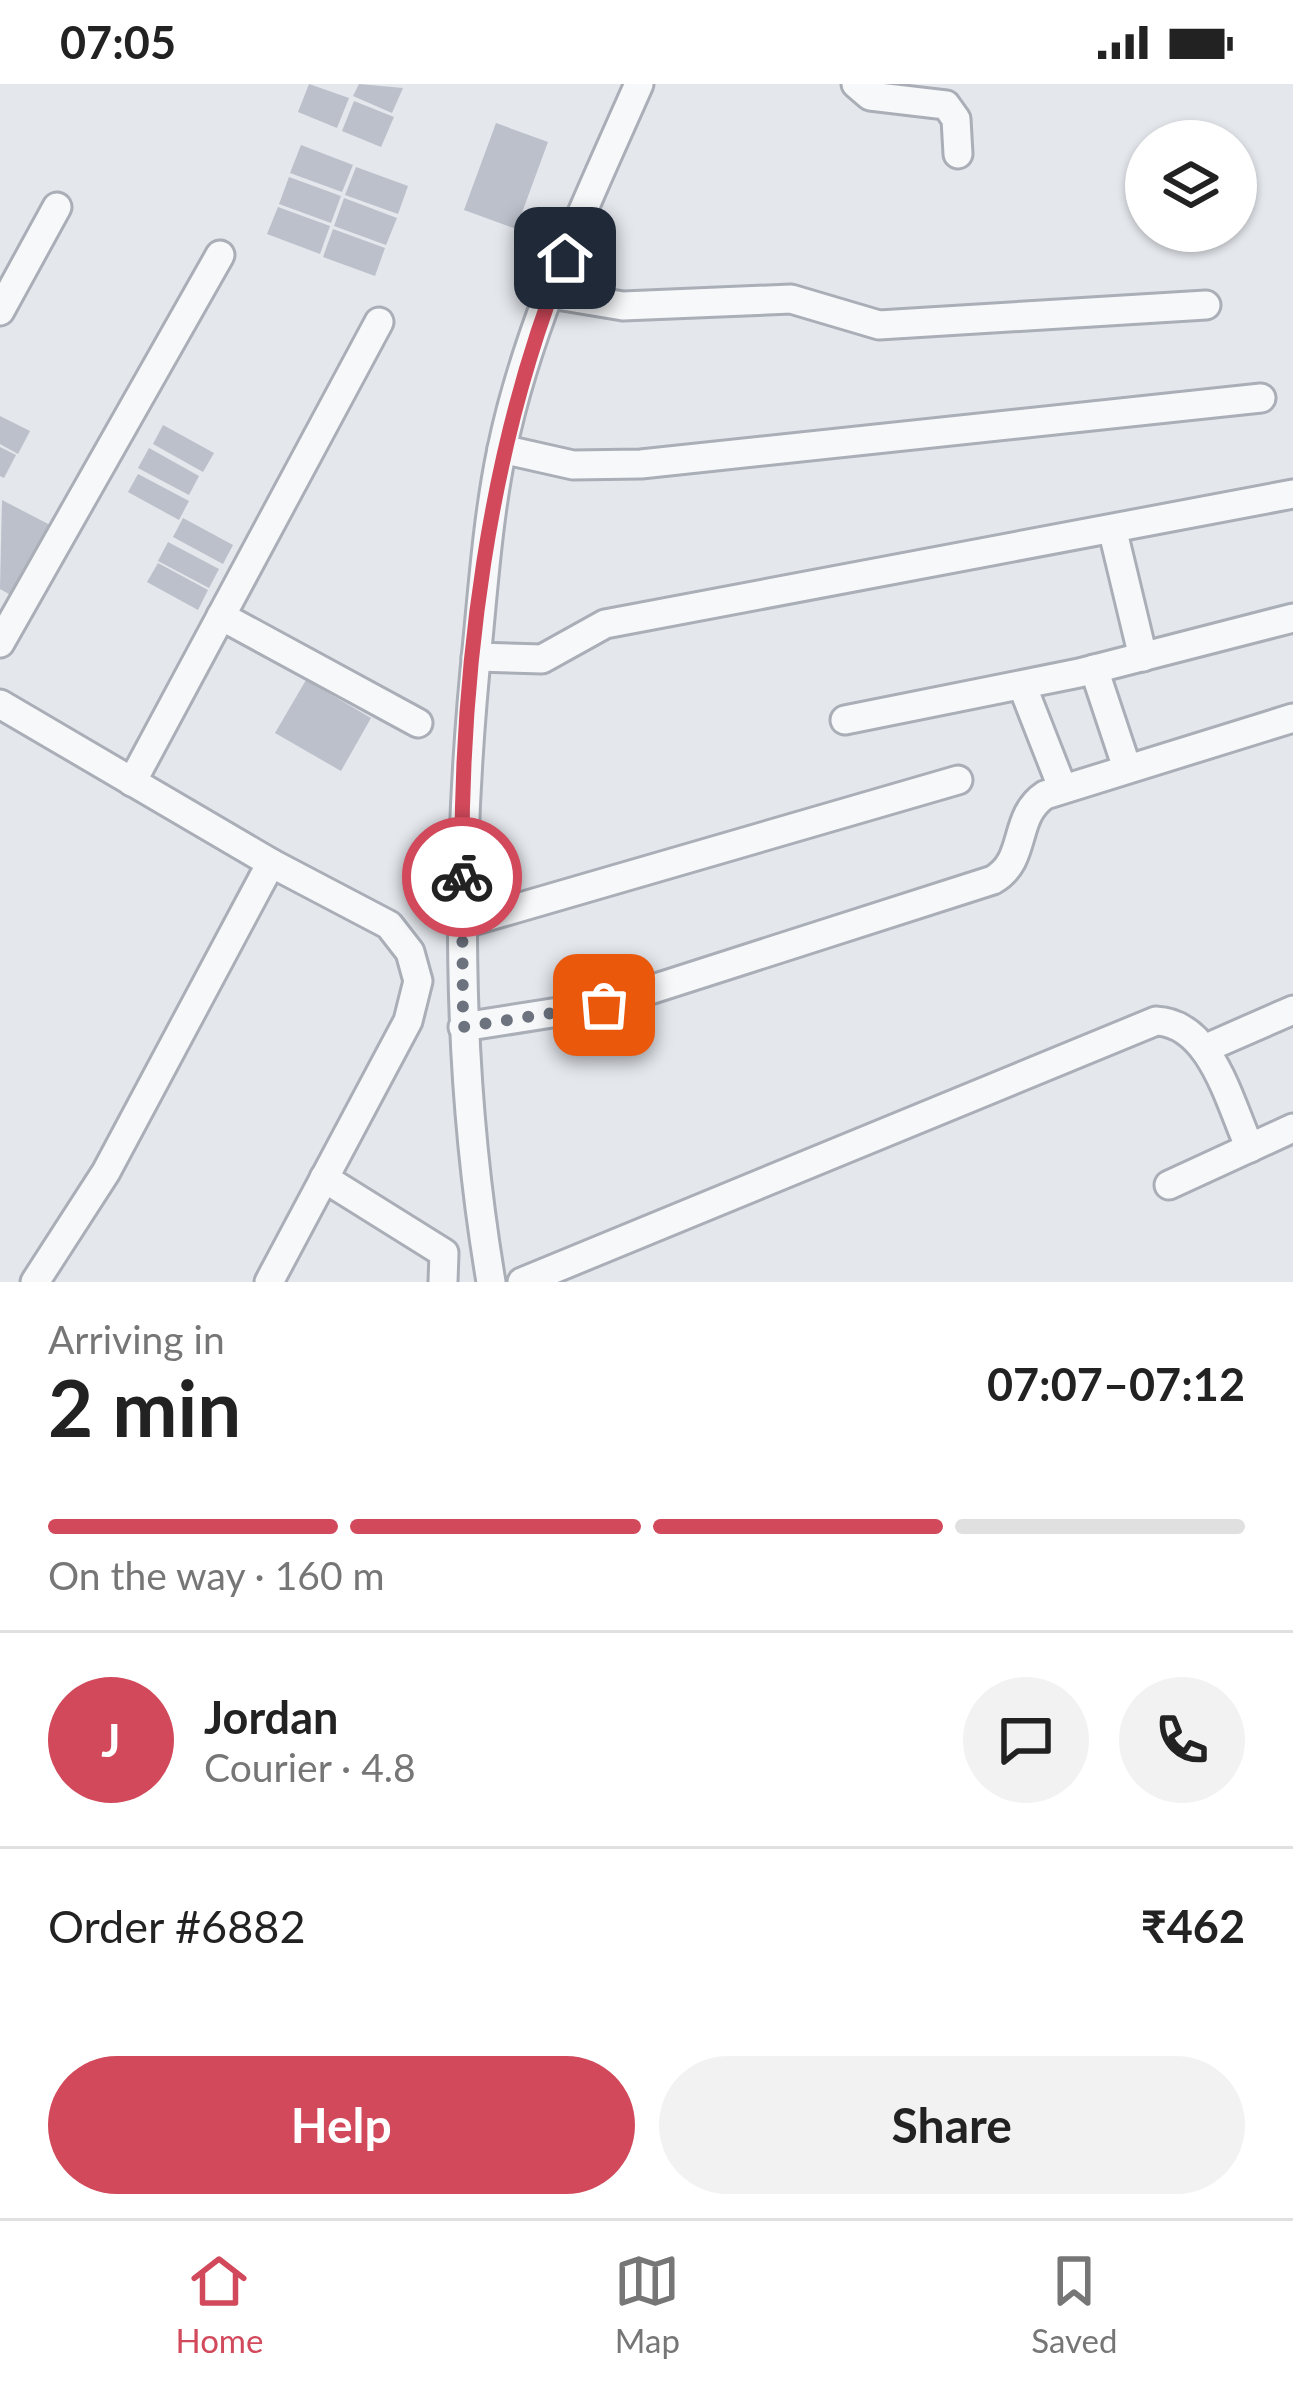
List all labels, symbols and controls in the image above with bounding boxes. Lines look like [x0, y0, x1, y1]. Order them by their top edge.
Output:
text: 07:05 [60, 15, 176, 69]
map controls [1125, 120, 1257, 252]
button: layers [1125, 120, 1257, 252]
pin [514, 207, 616, 309]
icon: home [532, 225, 598, 291]
courier [402, 817, 522, 937]
icon: bike [429, 844, 495, 910]
pin [553, 954, 655, 1056]
icon: bag [571, 972, 637, 1038]
text: Arriving in [48, 1316, 225, 1362]
text: 07:07–07:12 [987, 1357, 1245, 1411]
text: 2 min [48, 1360, 241, 1454]
text: On the way · 160 m [48, 1552, 385, 1598]
button: chat [963, 1677, 1089, 1803]
button: phone [1119, 1677, 1245, 1803]
text: Jordan [204, 1690, 338, 1744]
text: J [101, 1713, 121, 1767]
text: Courier · 4.8 [204, 1744, 416, 1790]
text: Order #6882 [48, 1899, 306, 1953]
text: ₹462 [1141, 1899, 1245, 1953]
button: Help [48, 2056, 635, 2194]
button: Share [659, 2056, 1245, 2194]
tab: Home [175, 2248, 263, 2360]
tab: Map [614, 2248, 680, 2360]
tab: Saved [1031, 2248, 1118, 2360]

